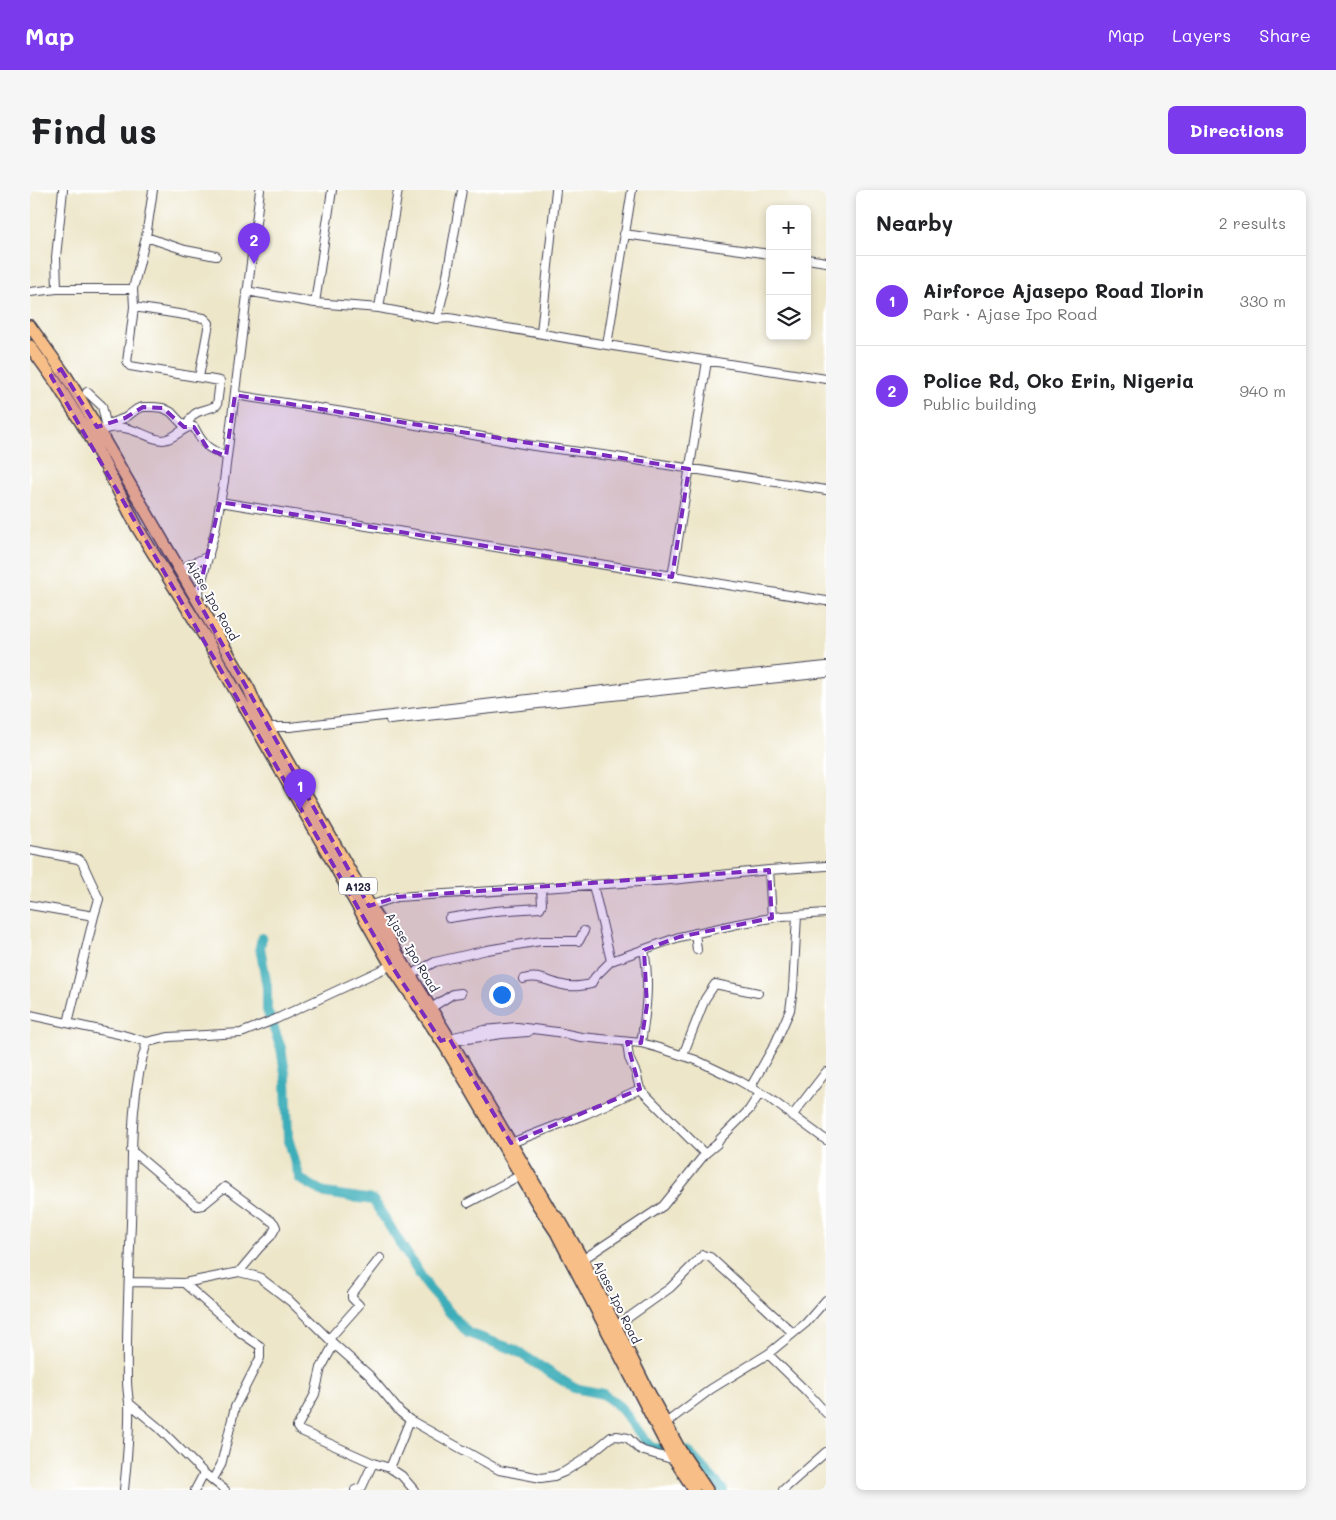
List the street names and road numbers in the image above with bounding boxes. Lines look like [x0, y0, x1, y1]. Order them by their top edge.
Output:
street label: Ajase Ipo Road [183, 557, 243, 643]
road number: A123 [339, 878, 377, 894]
street label: Ajase Ipo Road [383, 909, 443, 995]
street label: Ajase Ipo Road [591, 1258, 645, 1346]

